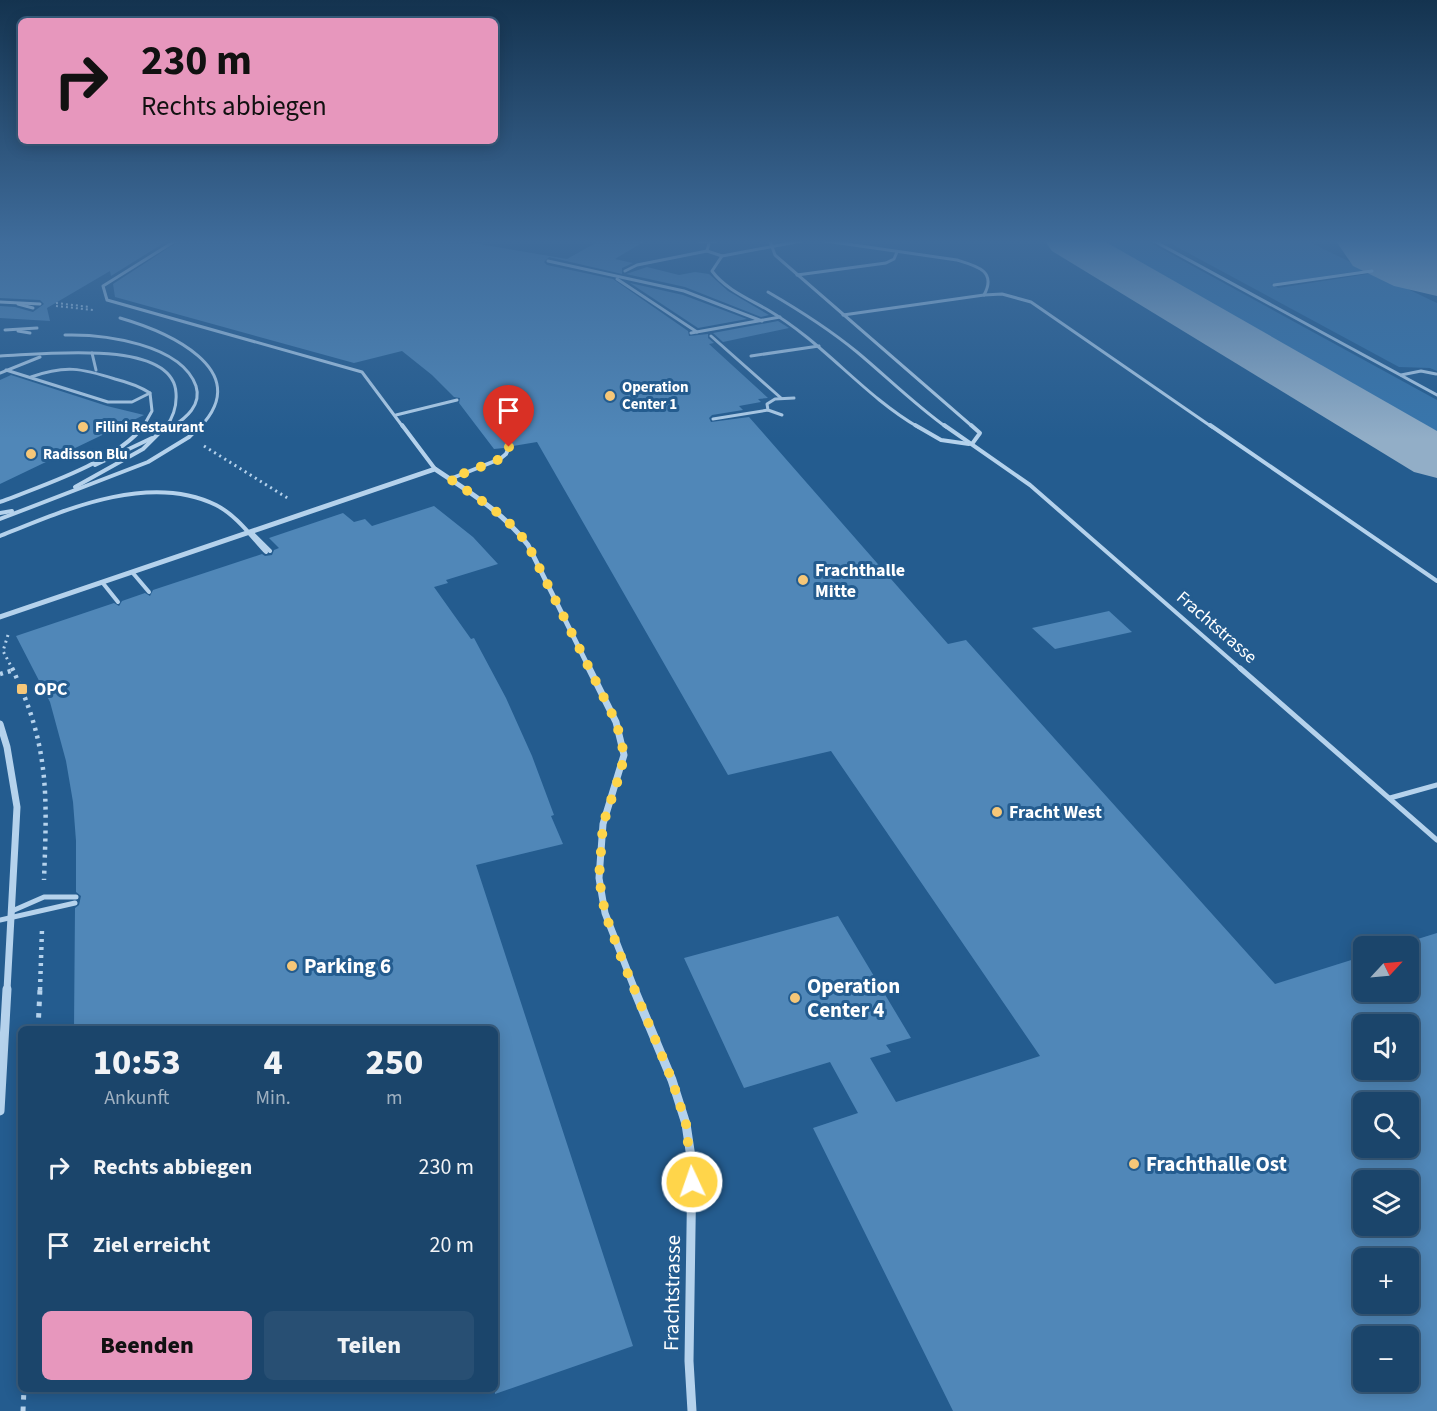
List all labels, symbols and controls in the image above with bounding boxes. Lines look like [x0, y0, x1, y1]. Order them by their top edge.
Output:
text: 230 m [141, 31, 252, 91]
icon: right [42, 42, 120, 120]
text: Rechts abbiegen [141, 87, 327, 126]
place label: Operation Center 1 [622, 377, 689, 415]
pin [483, 385, 534, 447]
marker: Operation Center 1 [603, 389, 617, 403]
icon: arrive [492, 394, 525, 427]
place label: Filini Restaurant [95, 417, 204, 438]
marker: Filini Restaurant [76, 420, 90, 434]
place label: Radisson Blu [43, 444, 128, 465]
marker: Radisson Blu [24, 447, 38, 461]
place label: Frachthalle Mitte [815, 558, 905, 604]
marker: Frachthalle Mitte [796, 573, 810, 587]
street label: Frachtstrasse [1171, 585, 1262, 669]
place label: OPC [34, 677, 68, 702]
marker: OPC [15, 682, 29, 696]
place label: Fracht West [1009, 800, 1102, 825]
marker: Fracht West [990, 805, 1004, 819]
north arrow [1353, 936, 1419, 1002]
map controls [1353, 936, 1419, 1392]
place label: Parking 6 [304, 951, 391, 981]
marker: Parking 6 [285, 959, 299, 973]
place label: Operation Center 4 [807, 971, 900, 1025]
marker: Operation Center 4 [788, 991, 802, 1005]
button: sound [1353, 1014, 1419, 1080]
text: 10:53 [93, 1037, 181, 1088]
text: 4 [264, 1037, 283, 1088]
text: 250 [366, 1037, 423, 1088]
text: Ankunft [104, 1084, 169, 1112]
text: Min. [255, 1084, 291, 1112]
text: m [386, 1084, 403, 1112]
button: search [1353, 1092, 1419, 1158]
place label: Frachthalle Ost [1146, 1149, 1287, 1179]
position arrow [660, 1150, 724, 1214]
icon: right [42, 1151, 75, 1184]
text: Rechts abbiegen [93, 1151, 252, 1183]
text: 230 m [419, 1151, 474, 1183]
marker: Frachthalle Ost [1127, 1157, 1141, 1171]
button: layers [1353, 1170, 1419, 1236]
icon: arrive [42, 1229, 75, 1262]
text: Ziel erreicht [93, 1229, 211, 1261]
text: 20 m [429, 1229, 474, 1261]
street label: Frachtstrasse [656, 1235, 688, 1351]
button: + [1353, 1248, 1419, 1314]
button: Beenden [42, 1311, 252, 1380]
button: Teilen [264, 1311, 474, 1380]
button: − [1353, 1326, 1419, 1392]

